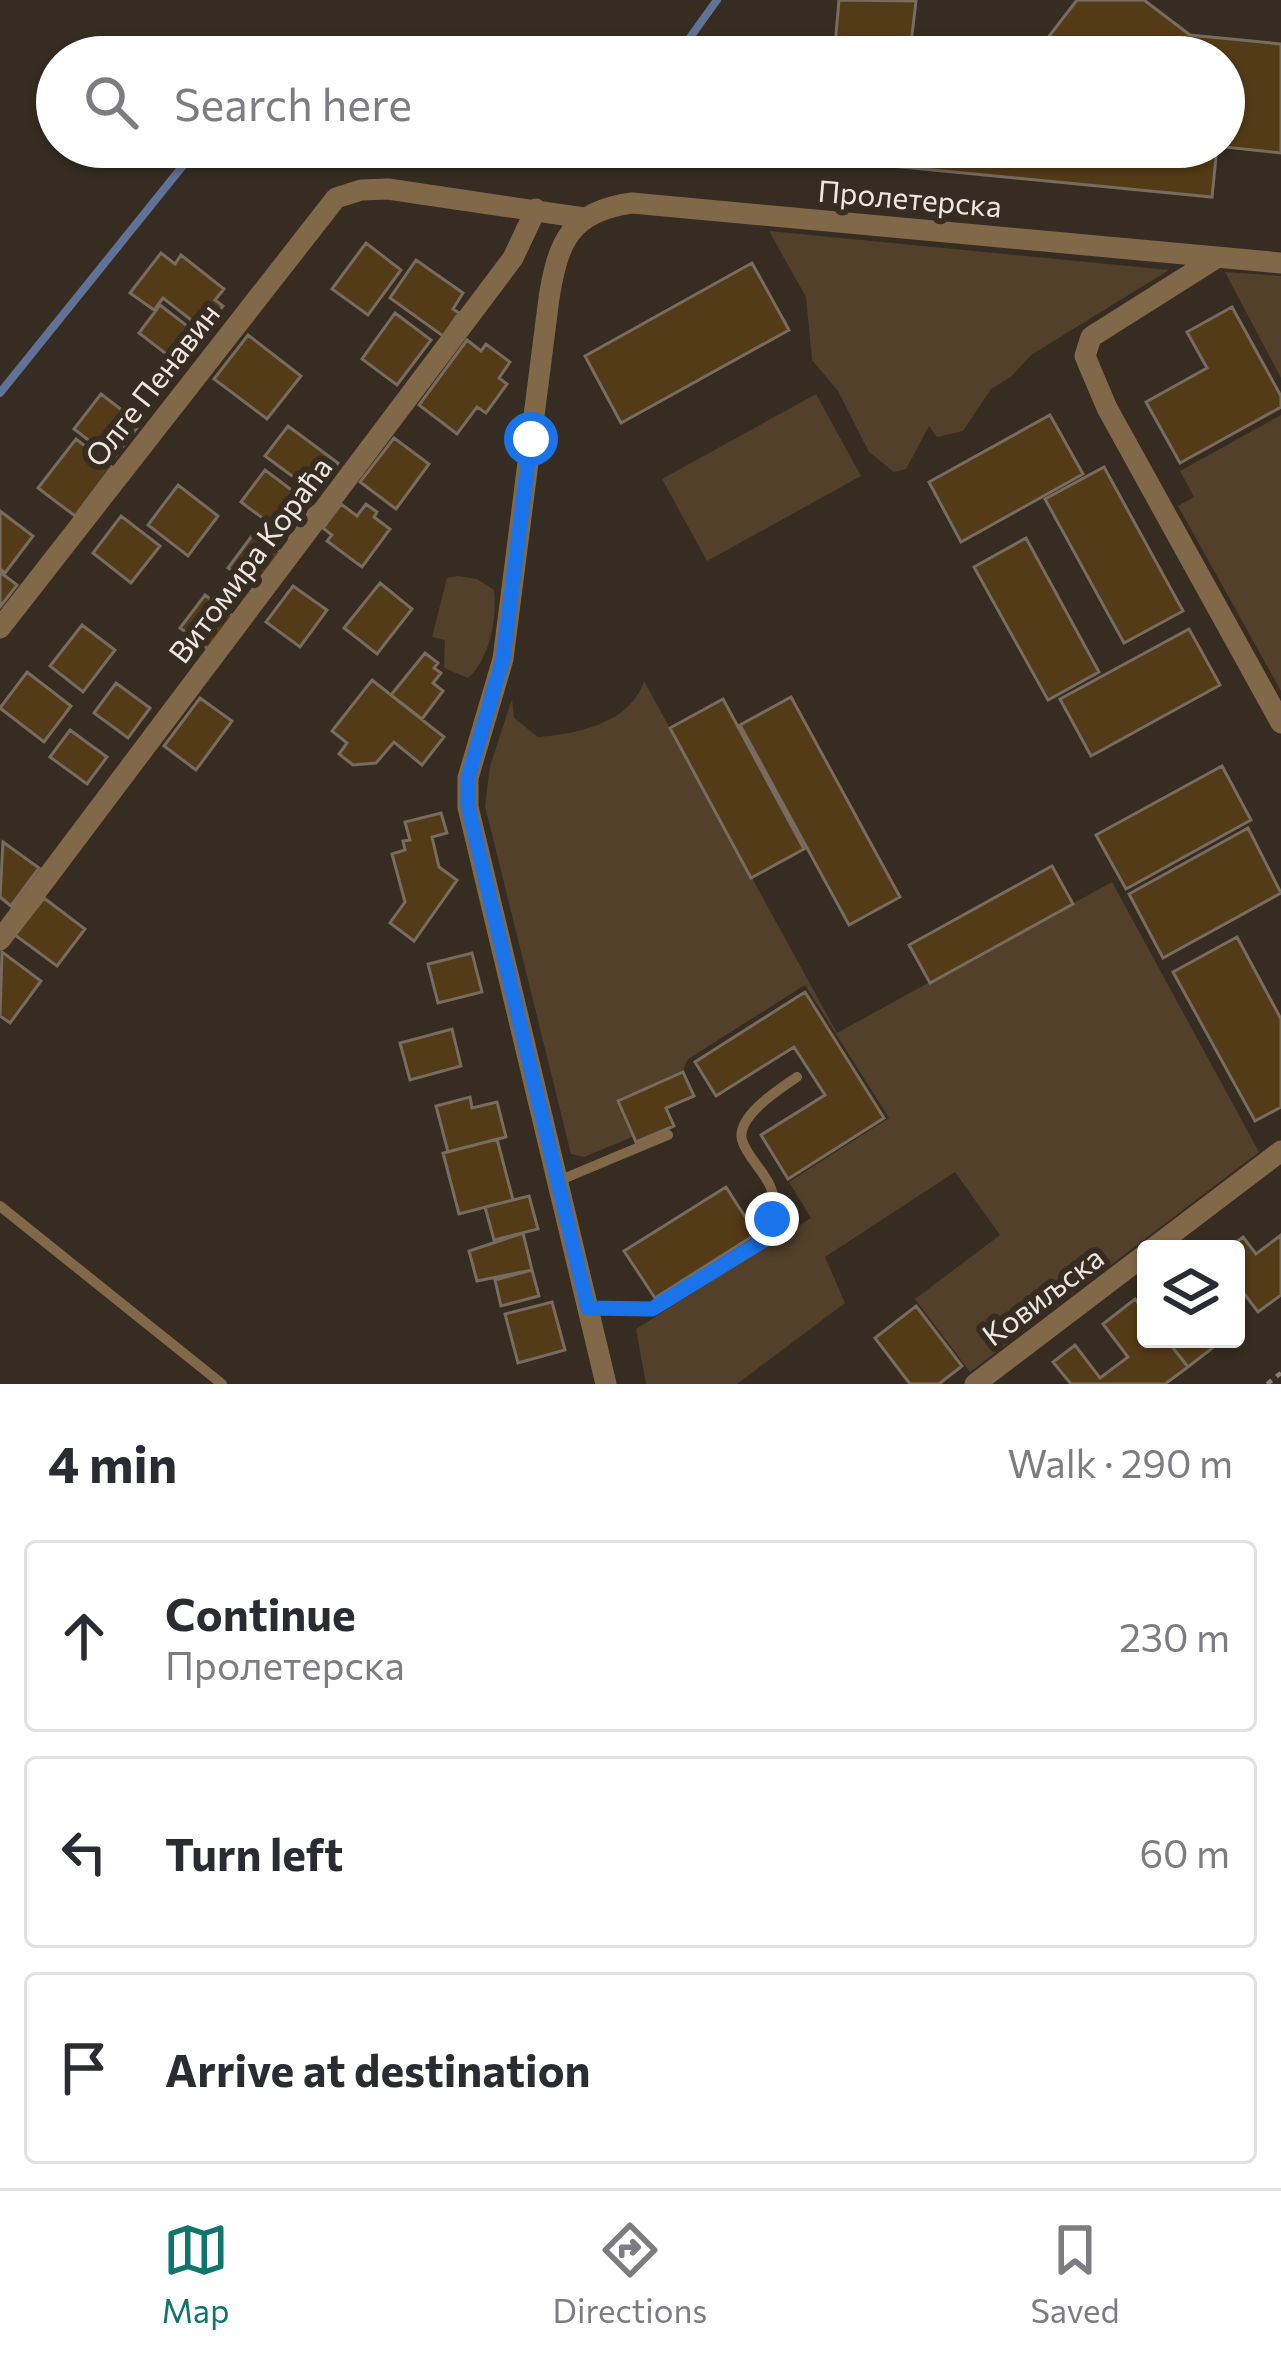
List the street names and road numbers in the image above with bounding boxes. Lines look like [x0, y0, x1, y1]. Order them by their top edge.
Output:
street label: Пролетерска [816, 171, 1004, 223]
street label: Олге Пенавин [76, 295, 226, 473]
street label: Витомира Кораћа [159, 449, 339, 669]
street label: Ковиљска [974, 1238, 1110, 1352]

